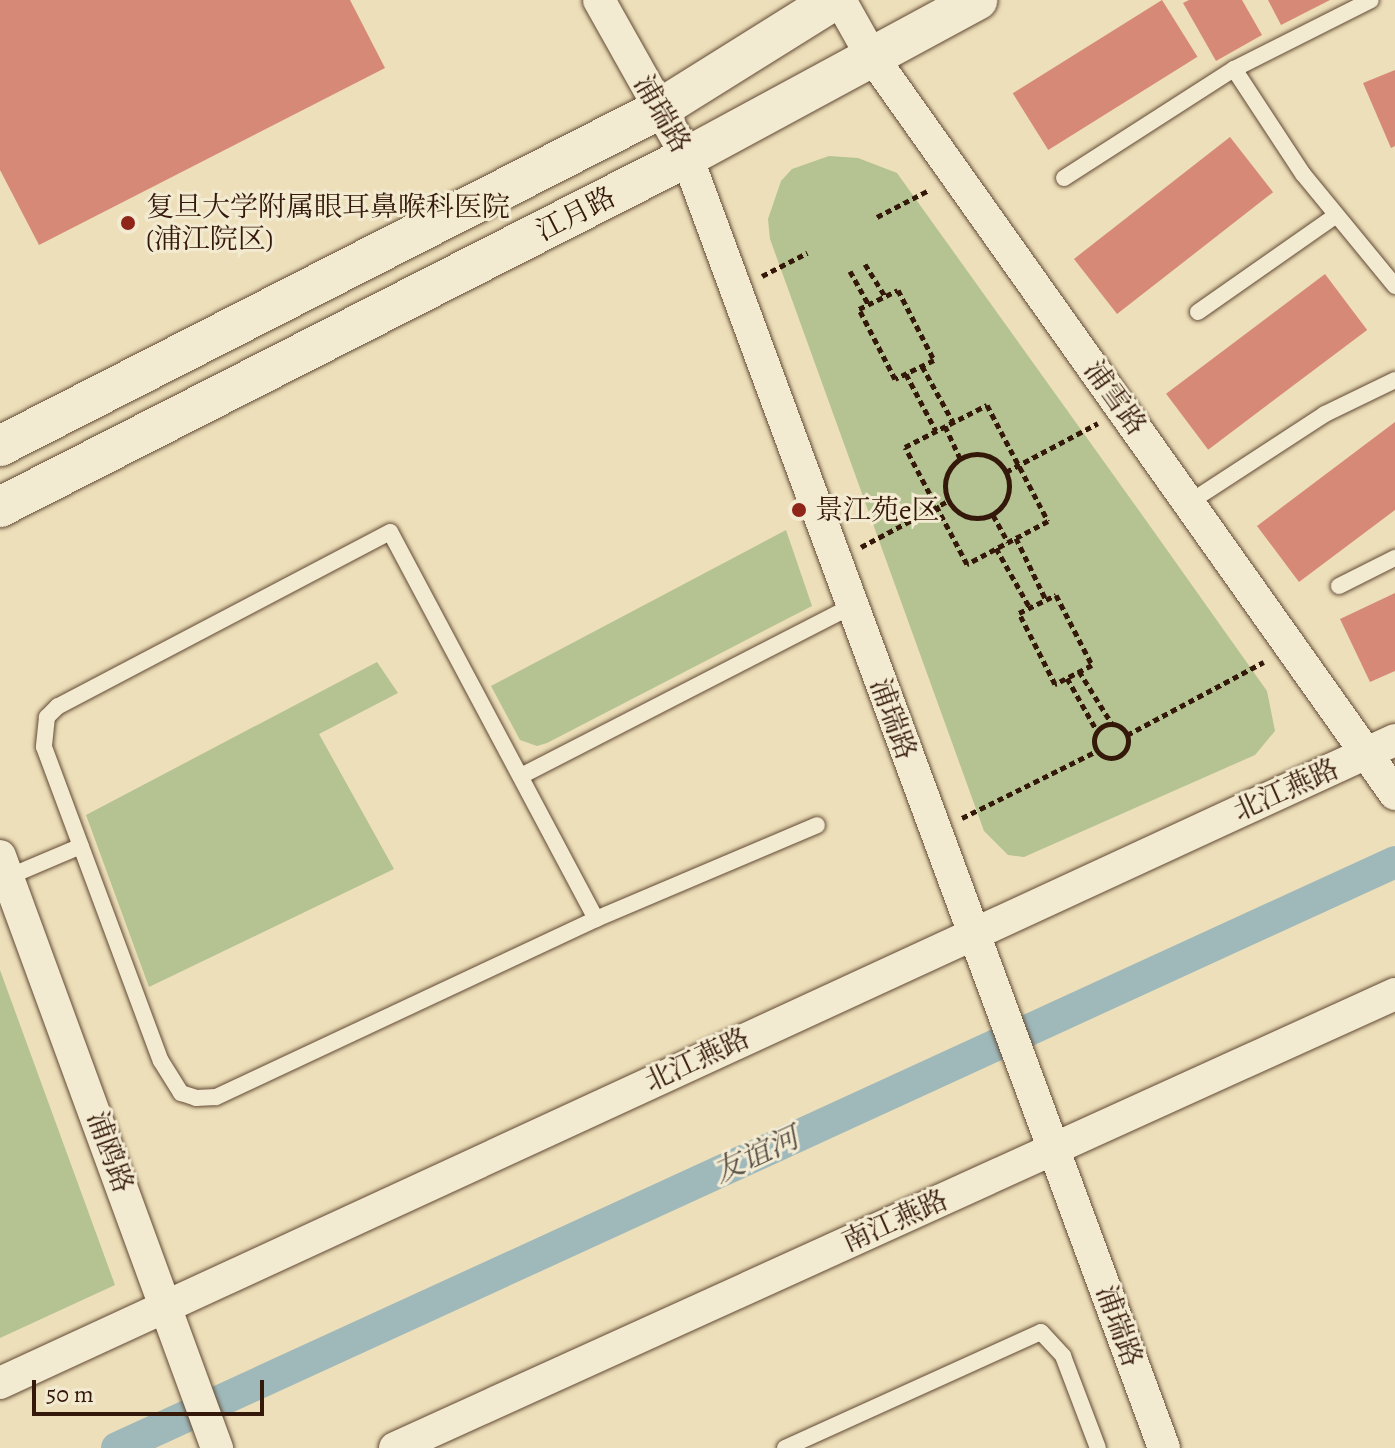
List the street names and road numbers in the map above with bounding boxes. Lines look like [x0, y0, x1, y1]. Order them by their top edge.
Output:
street label: 浦瑞路 [626, 69, 698, 159]
street label: 江月路 [531, 180, 621, 248]
street label: 浦雪路 [1077, 354, 1153, 442]
street label: 浦瑞路 [863, 674, 923, 764]
street label: 北江燕路 [1228, 752, 1344, 828]
street label: 北江燕路 [639, 1021, 755, 1099]
street label: 浦鸥路 [80, 1107, 140, 1197]
street label: 南江燕路 [837, 1183, 953, 1259]
street label: 浦瑞路 [1089, 1281, 1149, 1371]

